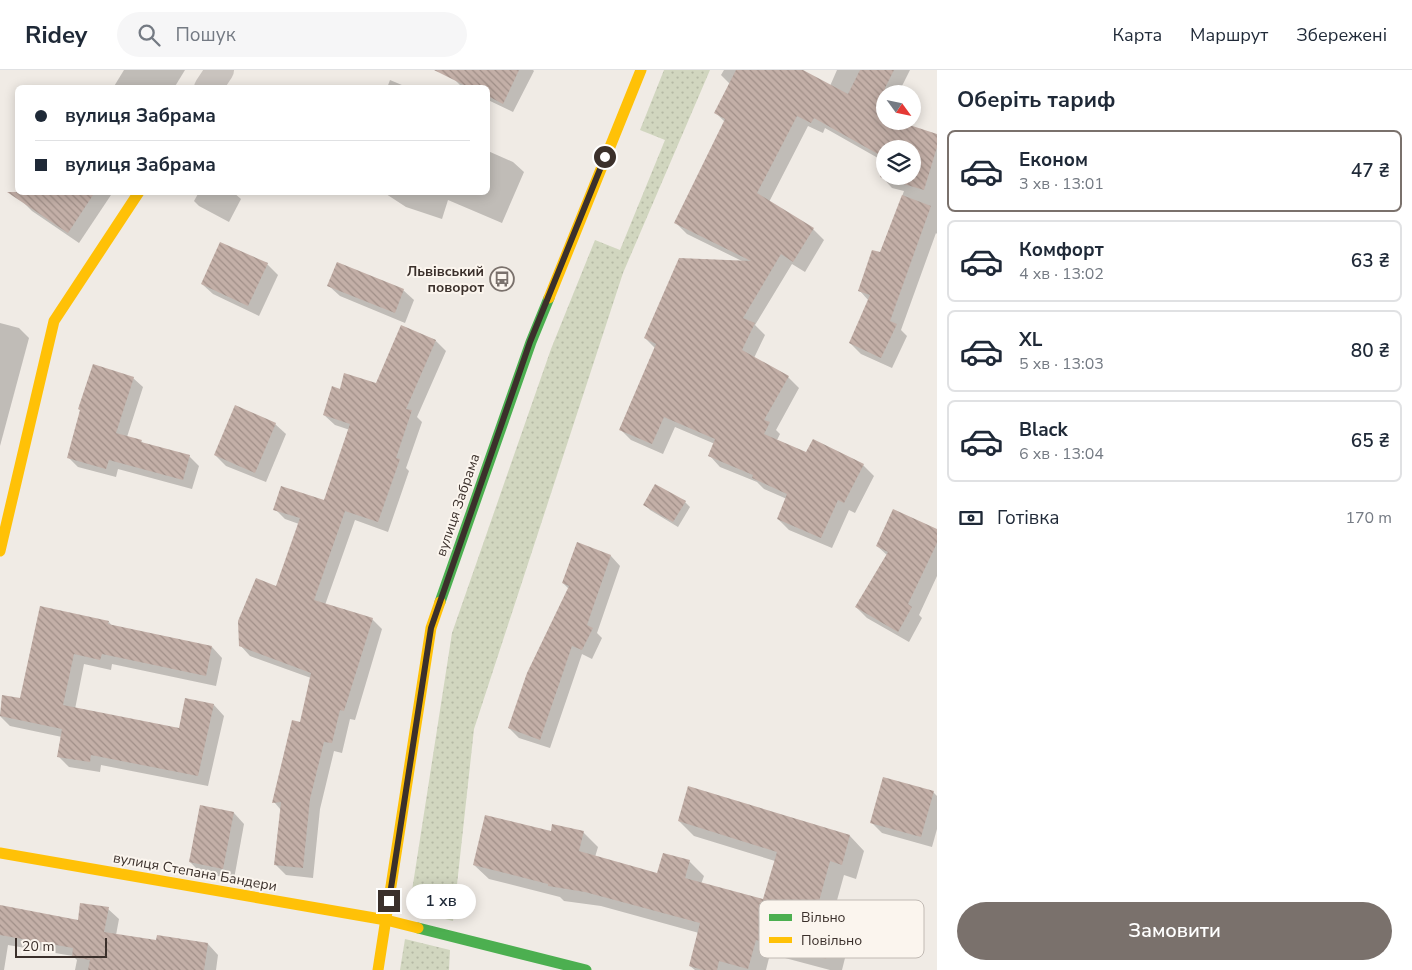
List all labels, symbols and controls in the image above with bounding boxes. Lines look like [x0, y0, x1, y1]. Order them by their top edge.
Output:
search box [117, 12, 467, 57]
text: Ridey [25, 19, 87, 51]
icon: search [135, 21, 163, 49]
text: Пошук [175, 22, 236, 48]
text: Карта [1113, 23, 1162, 47]
text: Маршрут [1190, 23, 1268, 47]
text: Збережені [1296, 23, 1387, 47]
north arrow [876, 85, 921, 130]
map controls [876, 85, 921, 185]
text: Оберіть тариф [957, 85, 1115, 115]
text: вулиця Забрама [65, 103, 216, 129]
button: layers [876, 140, 921, 185]
route start [594, 146, 616, 168]
text: Економ [1019, 147, 1088, 173]
icon: car [959, 149, 1004, 194]
text: вулиця Забрама [65, 152, 216, 178]
text: 47 ₴ [1351, 158, 1390, 184]
text: 3 хв · 13:01 [1019, 173, 1104, 195]
text: Комфорт [1019, 237, 1104, 263]
icon: car [959, 239, 1004, 284]
text: 63 ₴ [1351, 248, 1390, 274]
place label: Львівський поворот [407, 262, 484, 297]
text: 4 хв · 13:02 [1019, 263, 1104, 285]
bus stop icon: Львівський поворот [489, 266, 515, 292]
text: XL [1019, 327, 1042, 353]
icon: car [959, 329, 1004, 374]
text: 80 ₴ [1351, 338, 1390, 364]
text: 5 хв · 13:03 [1019, 353, 1104, 375]
text: Black [1019, 417, 1068, 443]
icon: car [959, 419, 1004, 464]
text: 65 ₴ [1351, 428, 1390, 454]
text: 6 хв · 13:04 [1019, 443, 1104, 465]
street label: вулиця Забрама [432, 451, 484, 559]
icon: cash [957, 504, 985, 532]
text: Готівка [997, 505, 1059, 531]
text: 170 m [1345, 507, 1392, 529]
street label: вулиця Степана Бандери [112, 848, 278, 896]
callout: 1 хв [406, 884, 476, 918]
route end [378, 890, 400, 912]
text: 1 хв [425, 890, 457, 912]
legend [759, 900, 924, 958]
button: Замовити [957, 902, 1392, 960]
text: Вільно [801, 908, 846, 927]
text: Повільно [801, 931, 862, 950]
scale bar [15, 935, 108, 958]
text: 20 m [22, 937, 54, 956]

